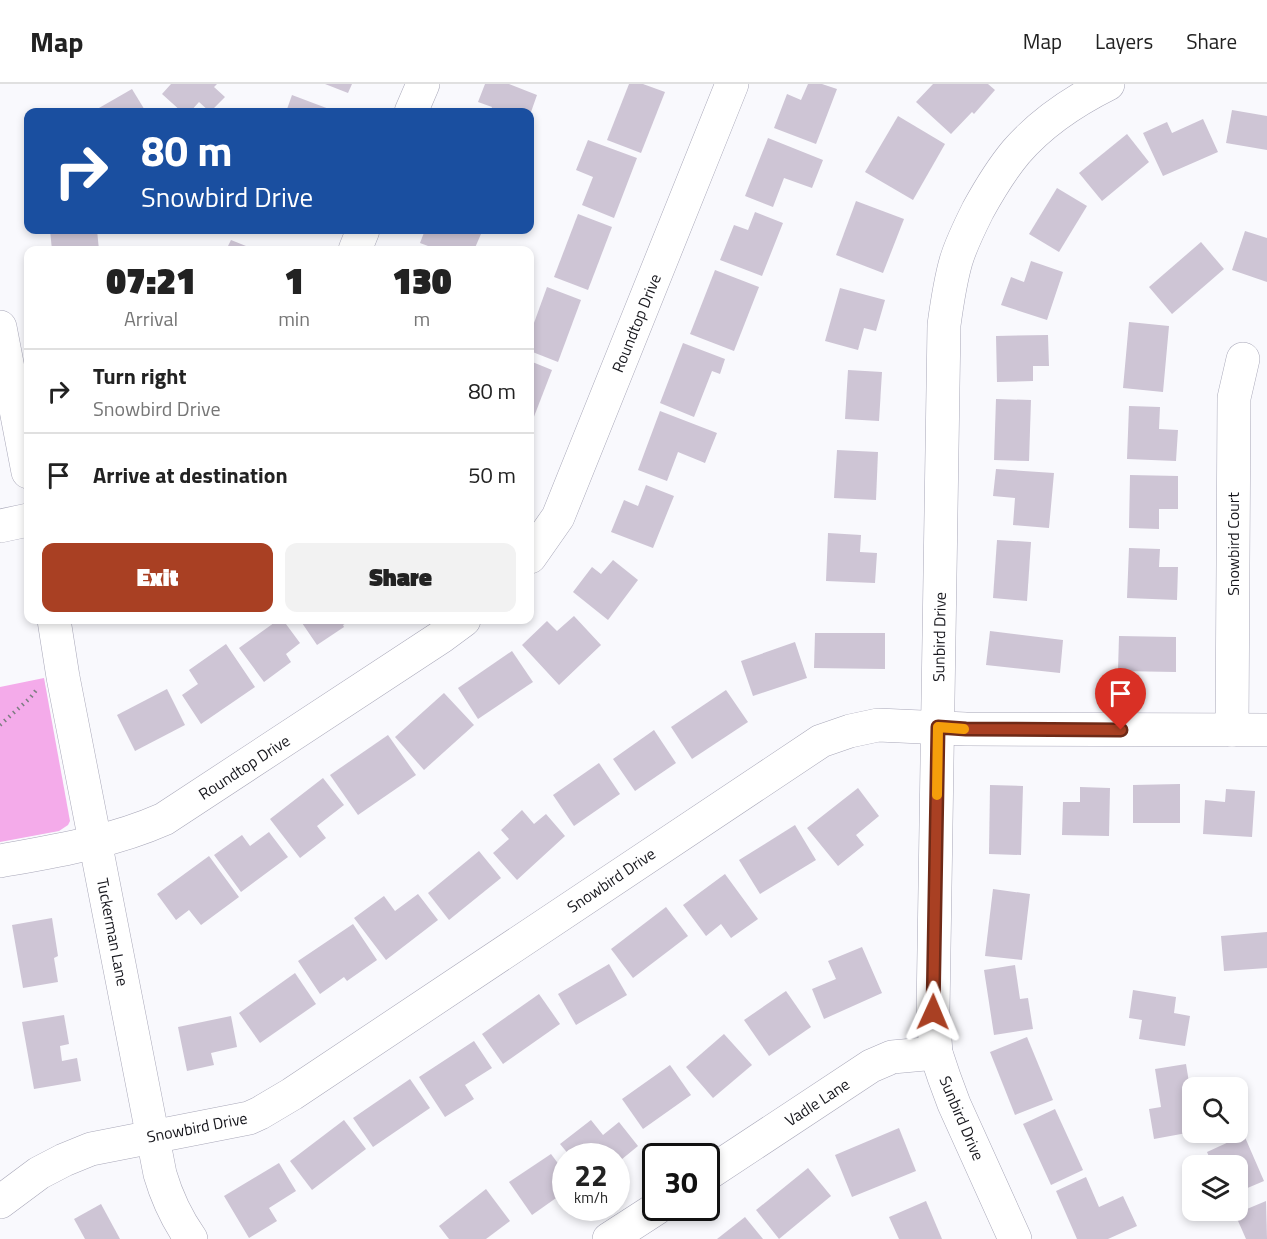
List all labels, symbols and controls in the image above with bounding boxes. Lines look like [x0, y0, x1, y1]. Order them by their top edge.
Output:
text: Map [30, 20, 84, 63]
text: Map [1023, 25, 1062, 57]
text: Layers [1095, 25, 1153, 57]
text: Share [1186, 25, 1237, 57]
text: 80 m [141, 118, 233, 182]
icon: right [42, 132, 120, 210]
text: Snowbird Drive [141, 176, 313, 217]
text: 07:21 [106, 253, 196, 308]
text: 1 [284, 253, 304, 308]
text: 130 [392, 253, 452, 308]
street label: Roundtop Drive [605, 270, 667, 376]
text: Arrival [124, 303, 178, 334]
text: min [278, 303, 310, 334]
text: m [414, 303, 430, 334]
text: Turn right [93, 359, 187, 393]
text: 80 m [468, 374, 516, 408]
icon: right [42, 375, 75, 408]
text: Snowbird Drive [93, 393, 221, 424]
text: Arrive at destination [93, 458, 288, 492]
text: 50 m [468, 458, 516, 492]
icon: arrive [42, 459, 75, 492]
street label: Snowbird Court [1221, 492, 1245, 596]
button: Exit [42, 543, 273, 612]
button: Share [285, 543, 516, 612]
street label: Sunbird Drive [926, 592, 952, 682]
pin [1095, 668, 1146, 730]
icon: arrive [1104, 677, 1137, 710]
street label: Roundtop Drive [194, 728, 294, 806]
street label: Snowbird Drive [562, 842, 660, 918]
street label: Tuckerman Lane [91, 876, 135, 988]
position arrow [901, 980, 965, 1044]
street label: Vadle Lane [780, 1072, 854, 1132]
street label: Sunbird Drive [933, 1072, 991, 1164]
map controls [1182, 1077, 1248, 1221]
button: search [1182, 1077, 1248, 1143]
street label: Snowbird Drive [145, 1105, 249, 1149]
speed limit sign: 30 [642, 1143, 720, 1221]
text: 22 [574, 1152, 608, 1198]
button: layers [1182, 1155, 1248, 1221]
text: km/h [574, 1186, 608, 1209]

